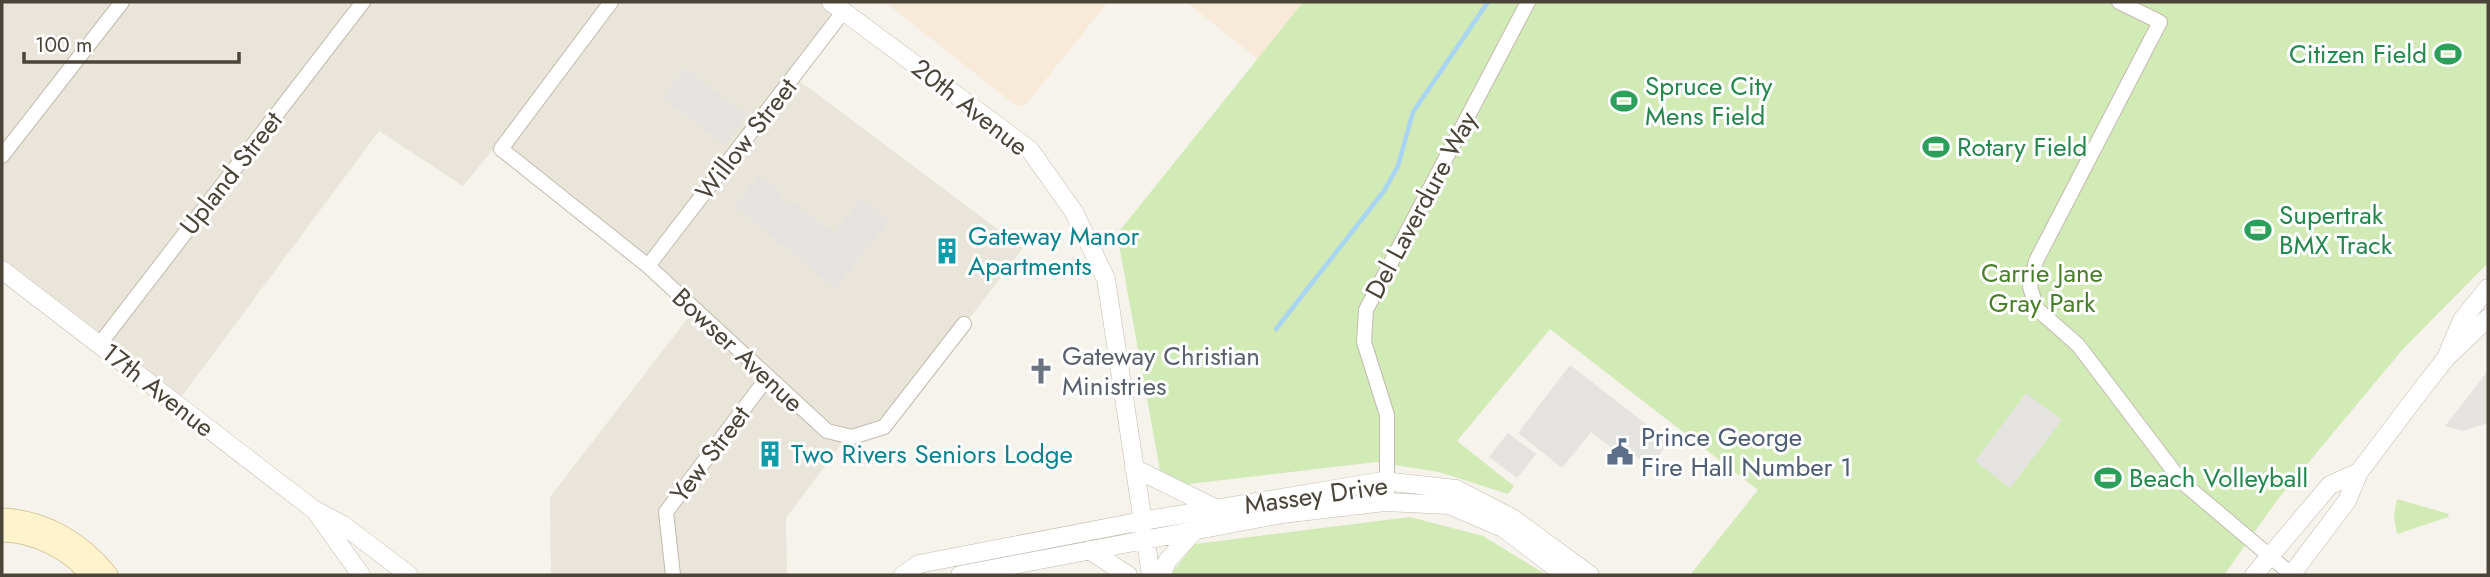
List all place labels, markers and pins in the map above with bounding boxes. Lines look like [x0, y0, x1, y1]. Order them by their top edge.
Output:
place label: Citizen Field [2289, 35, 2427, 73]
sports icon: Citizen Field [2433, 39, 2463, 69]
place label: Spruce City Mens Field [1645, 67, 1773, 135]
sports icon: Spruce City Mens Field [1609, 86, 1639, 116]
place label: Rotary Field [1957, 128, 2087, 166]
sports icon: Rotary Field [1921, 132, 1951, 162]
place label: Supertrak BMX Track [2279, 196, 2393, 264]
sports icon: Supertrak BMX Track [2243, 215, 2273, 245]
place label: Gateway Manor Apartments [968, 217, 1140, 285]
building icon: Gateway Manor Apartments [932, 236, 962, 266]
place label: Gateway Christian Ministries [1062, 337, 1260, 405]
church icon: Gateway Christian Ministries [1026, 356, 1056, 386]
place label: Prince George Fire Hall Number 1 [1641, 418, 1852, 486]
place label: Two Rivers Seniors Lodge [791, 435, 1073, 473]
public building icon: Prince George Fire Hall Number 1 [1605, 437, 1635, 467]
building icon: Two Rivers Seniors Lodge [755, 439, 785, 469]
place label: Beach Volleyball [2129, 459, 2308, 497]
sports icon: Beach Volleyball [2093, 463, 2123, 493]

